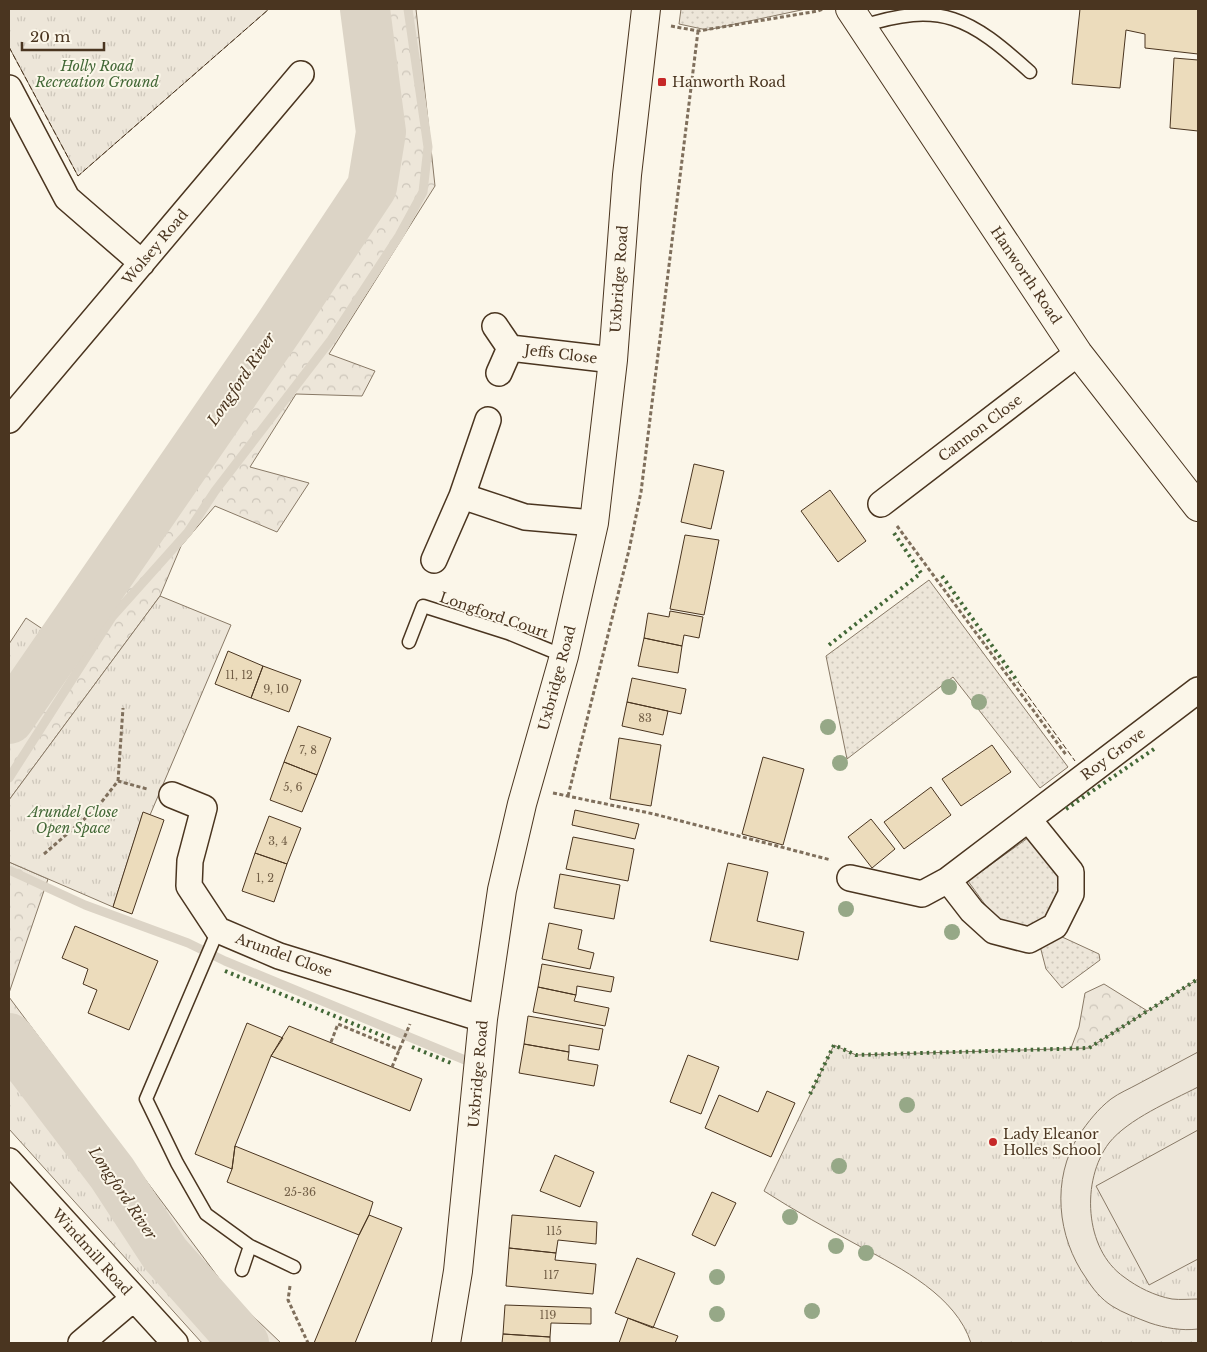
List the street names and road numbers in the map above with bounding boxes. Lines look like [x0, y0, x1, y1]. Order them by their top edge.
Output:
street label: Wolsey Road [118, 205, 192, 289]
street label: Hanworth Road [987, 223, 1066, 328]
street label: Uxbridge Road [606, 224, 632, 333]
street label: Jeffs Close [522, 340, 598, 367]
street label: Cannon Close [934, 391, 1026, 465]
street label: Longford Court [437, 588, 551, 642]
street label: Uxbridge Road [534, 623, 580, 732]
street label: Roy Grove [1077, 724, 1149, 784]
street label: Arundel Close [232, 929, 335, 981]
street label: Uxbridge Road [464, 1019, 492, 1129]
street label: Windmill Road [48, 1204, 136, 1299]

